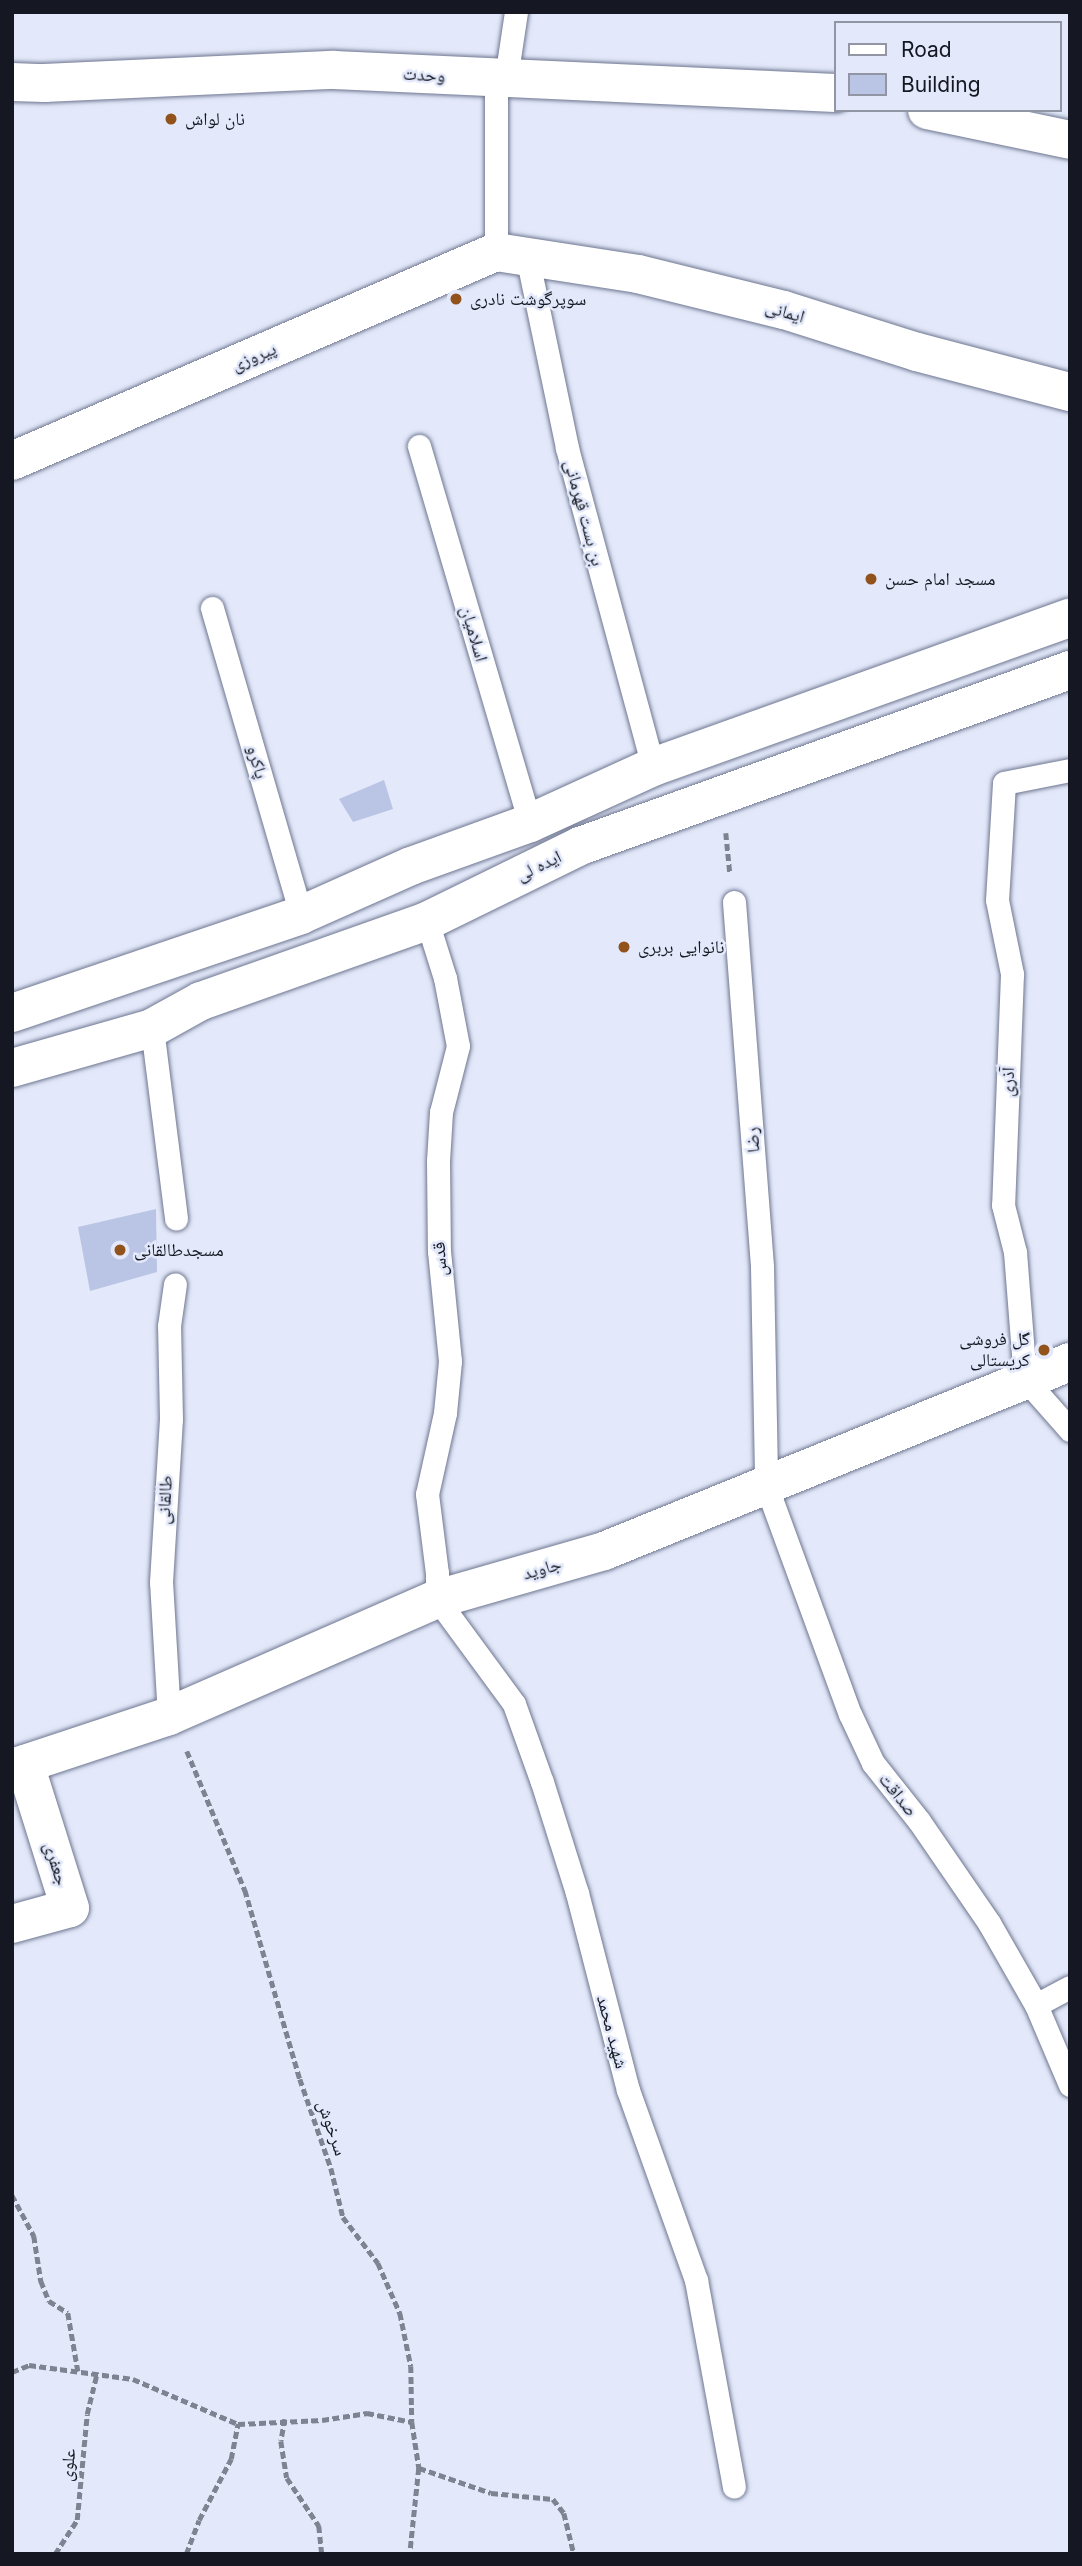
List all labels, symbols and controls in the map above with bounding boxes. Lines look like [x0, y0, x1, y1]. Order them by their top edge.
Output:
legend [834, 21, 1061, 112]
text: Road [901, 37, 952, 62]
street label: وحدت [402, 63, 446, 87]
text: Building [901, 72, 981, 97]
place label: نان لواش [185, 108, 245, 130]
marker: نان لواش [163, 111, 179, 127]
place label: سوپرگوشت نادری [470, 288, 586, 310]
marker: سوپرگوشت نادری [448, 291, 464, 307]
street label: ایمانی [763, 296, 807, 328]
street label: پیروزی [228, 338, 280, 376]
street label: بن بست قهرمانی [559, 458, 609, 568]
place label: مسجد امام حسن [885, 568, 996, 590]
marker: مسجد امام حسن [863, 571, 879, 587]
street label: اسلامیان [456, 604, 492, 664]
street label: پاکرو [242, 743, 272, 781]
street label: ایده لى [513, 846, 565, 886]
place label: نانوایی بربری [638, 936, 724, 958]
marker: نانوایی بربری [616, 939, 632, 955]
street label: آذری [997, 1067, 1019, 1097]
street label: رضا [741, 1126, 765, 1154]
place label: مسجدطالقانی [134, 1239, 224, 1261]
street label: قدس [428, 1241, 452, 1277]
marker: مسجدطالقانی [112, 1242, 128, 1258]
place label: گل فروشی کریستالی [959, 1329, 1030, 1372]
marker: گل فروشی کریستالی [1036, 1342, 1052, 1358]
street label: طالقانی [153, 1475, 177, 1525]
street label: جاوید [520, 1553, 564, 1585]
street label: صداقت [874, 1769, 922, 1821]
street label: جعفری [39, 1840, 73, 1888]
street label: شهید محمد [592, 1993, 632, 2071]
street label: سرخوش [312, 2097, 352, 2159]
street label: علوی [56, 2447, 80, 2483]

